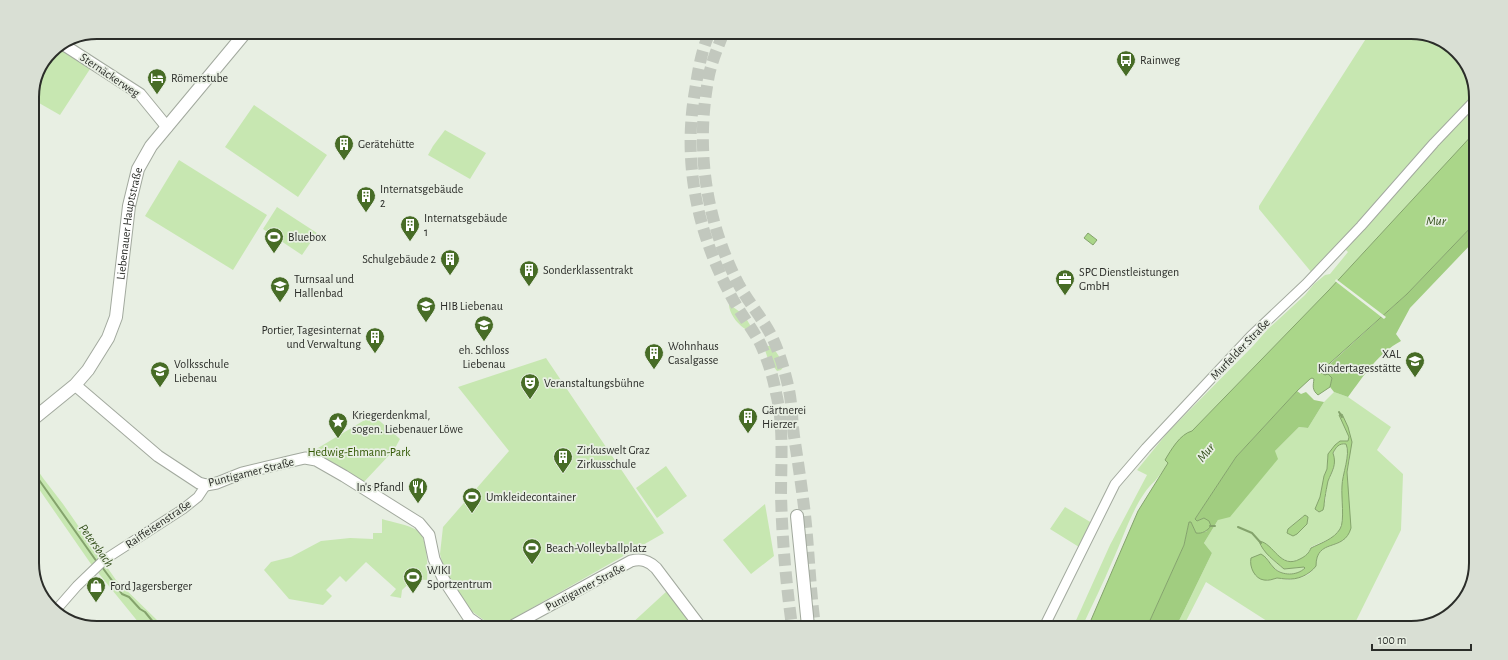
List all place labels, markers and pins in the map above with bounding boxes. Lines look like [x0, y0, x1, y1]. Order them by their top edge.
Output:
bus stop icon: Rainweg [1115, 49, 1137, 77]
place label: Rainweg [1140, 54, 1180, 66]
hotel icon: Römerstube [146, 67, 168, 95]
place label: Römerstube [171, 72, 228, 84]
building icon: Gerätehütte [333, 133, 355, 161]
place label: Gerätehütte [358, 138, 414, 150]
place label: Internatsgebäude 2 [380, 183, 463, 209]
building icon: Internatsgebäude 2 [355, 185, 377, 213]
place label: Internatsgebäude 1 [424, 212, 507, 238]
building icon: Internatsgebäude 1 [399, 214, 421, 242]
sports icon: Bluebox [263, 226, 285, 254]
place label: Bluebox [288, 231, 326, 243]
building icon: Schulgebäude 2 [439, 248, 461, 276]
place label: Schulgebäude 2 [362, 253, 437, 265]
building icon: Sonderklassentrakt [518, 259, 540, 287]
place label: Sonderklassentrakt [543, 264, 633, 276]
place label: SPC Dienstleistungen GmbH [1079, 266, 1179, 292]
office icon: SPC Dienstleistungen GmbH [1054, 268, 1076, 296]
place label: Turnsaal und Hallenbad [294, 273, 354, 299]
school or university icon: Turnsaal und Hallenbad [269, 275, 291, 303]
school or university icon: HIB Liebenau [415, 295, 437, 323]
place label: HIB Liebenau [440, 300, 503, 312]
school or university icon: eh. Schloss Liebenau [473, 314, 495, 342]
place label: Portier, Tagesinternat und Verwaltung [262, 324, 361, 350]
building icon: Portier, Tagesinternat und Verwaltung [364, 326, 386, 354]
place label: Wohnhaus Casalgasse [668, 340, 719, 366]
building icon: Wohnhaus Casalgasse [643, 342, 665, 370]
place label: eh. Schloss Liebenau [459, 344, 509, 370]
place label: XAL Kindertagesstätte [1318, 348, 1401, 374]
school or university icon: XAL Kindertagesstätte [1404, 350, 1426, 378]
place label: Volksschule Liebenau [174, 358, 229, 384]
school or university icon: Volksschule Liebenau [149, 360, 171, 388]
theatre icon: Veranstaltungsbühne [519, 372, 541, 400]
place label: Veranstaltungsbühne [544, 377, 644, 389]
place label: Gärtnerei Hierzer [762, 404, 806, 430]
building icon: Gärtnerei Hierzer [737, 406, 759, 434]
place label: Kriegerdenkmal, sogen. Liebenauer Löwe [352, 409, 463, 435]
place icon: Kriegerdenkmal, sogen. Liebenauer Löwe [327, 411, 349, 439]
place label: Zirkuswelt Graz Zirkusschule [577, 444, 650, 470]
building icon: Zirkuswelt Graz Zirkusschule [552, 446, 574, 474]
restaurant icon: In's Pfandl [407, 476, 429, 504]
place label: In's Pfandl [357, 481, 404, 493]
sports icon: Umkleidecontainer [461, 486, 483, 514]
place label: Umkleidecontainer [486, 491, 576, 503]
sports icon: Beach-Volleyballplatz [521, 537, 543, 565]
place label: Beach-Volleyballplatz [546, 542, 647, 555]
place label: WIKI Sportzentrum [427, 564, 492, 590]
sports icon: WIKI Sportzentrum [402, 566, 424, 594]
shop icon: Ford Jagersberger [85, 575, 107, 603]
place label: Ford Jagersberger [110, 580, 192, 592]

